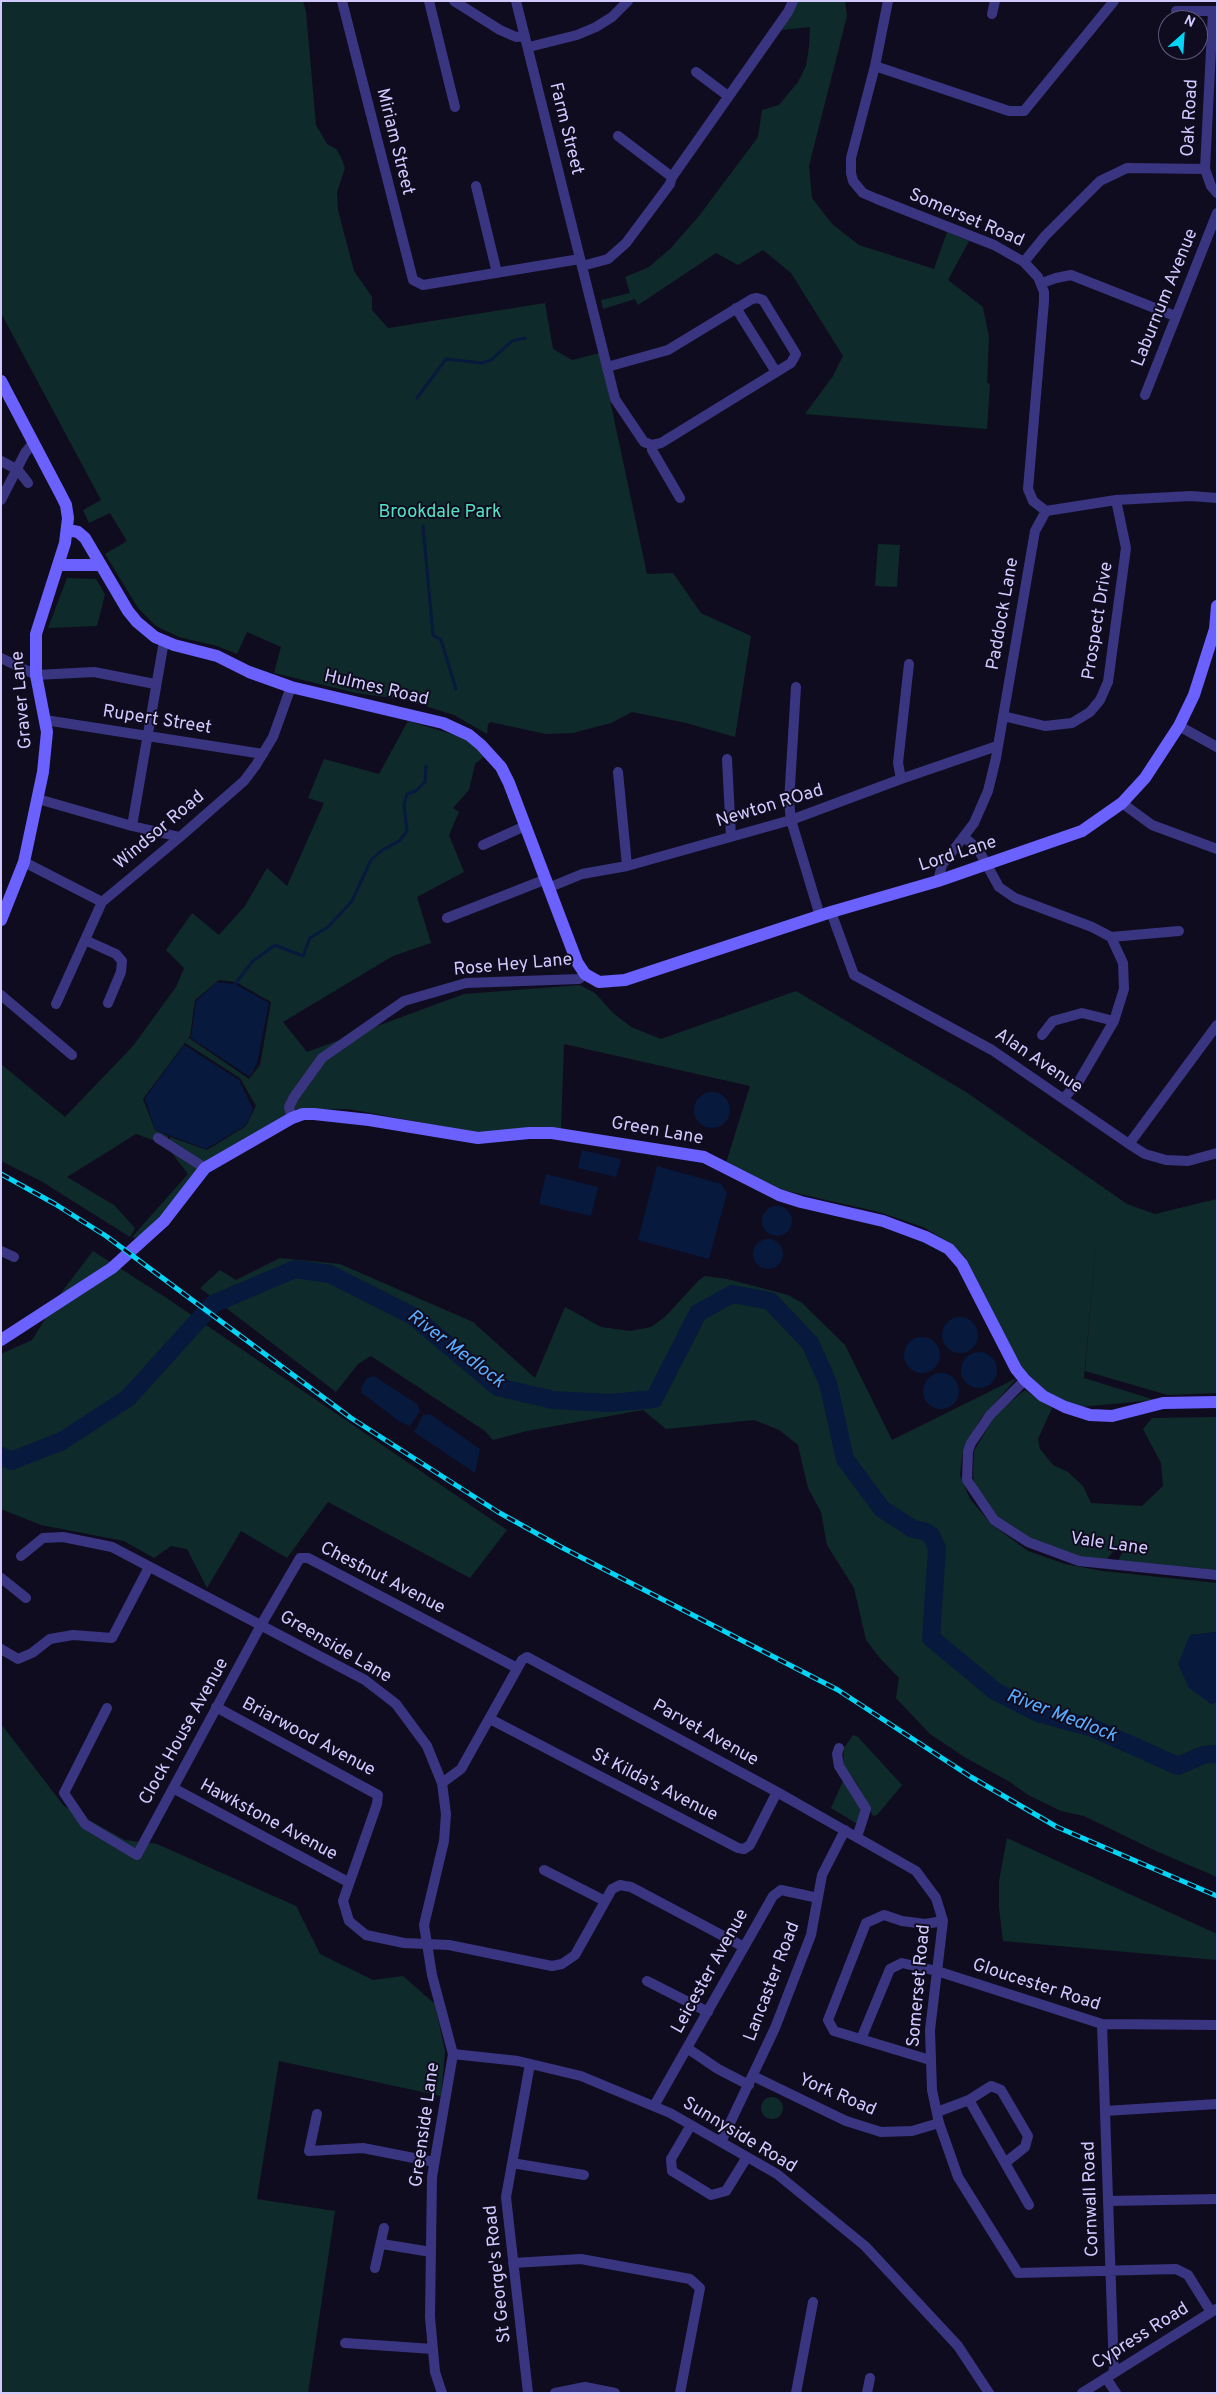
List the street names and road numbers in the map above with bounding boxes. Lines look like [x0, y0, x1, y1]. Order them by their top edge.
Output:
street label: Oak Road [1178, 79, 1204, 157]
street label: Farm Street [543, 81, 587, 177]
street label: Miriam Street [370, 86, 418, 198]
street label: Somerset Road [905, 185, 1027, 253]
street label: Laburnum Avenue [1128, 226, 1204, 370]
street label: Paddock Lane [983, 556, 1025, 672]
street label: Prospect Drive [1079, 560, 1119, 682]
street label: Graver Lane [8, 650, 38, 750]
street label: Hulmes Road [322, 666, 430, 712]
street label: Rupert Street [101, 702, 213, 740]
street label: Newton ROad [714, 780, 826, 834]
street label: Windsor Road [110, 787, 210, 875]
street label: Lord Lane [916, 832, 1000, 878]
street label: Rose Hey Lane [453, 950, 573, 982]
street label: Alan Avenue [990, 1025, 1086, 1099]
street label: Green Lane [609, 1113, 705, 1151]
street label: Vale Lane [1069, 1529, 1149, 1561]
street label: Chestnut Avenue [316, 1538, 448, 1620]
street label: Greenside Lane [275, 1607, 395, 1689]
street label: Clock House Avenue [136, 1655, 234, 1809]
street label: Briarwood Avenue [238, 1694, 378, 1782]
street label: Parvet Avenue [648, 1696, 762, 1772]
street label: St Kilda's Avenue [587, 1745, 721, 1827]
street label: Hawkstone Avenue [195, 1776, 341, 1866]
street label: Leicester Avenue [668, 1906, 754, 2038]
street label: Lancaster Road [740, 1919, 806, 2045]
street label: Somerset Road [904, 1924, 936, 2048]
street label: Gloucester Road [969, 1955, 1103, 2017]
street label: Greenside Lane [407, 2061, 445, 2189]
street label: York Road [795, 2070, 879, 2122]
street label: Sunnyside Road [678, 2093, 800, 2179]
street label: Cornwall Road [1079, 2141, 1105, 2257]
street label: St George's Road [481, 2204, 517, 2344]
street label: Cypress Road [1089, 2299, 1193, 2375]

